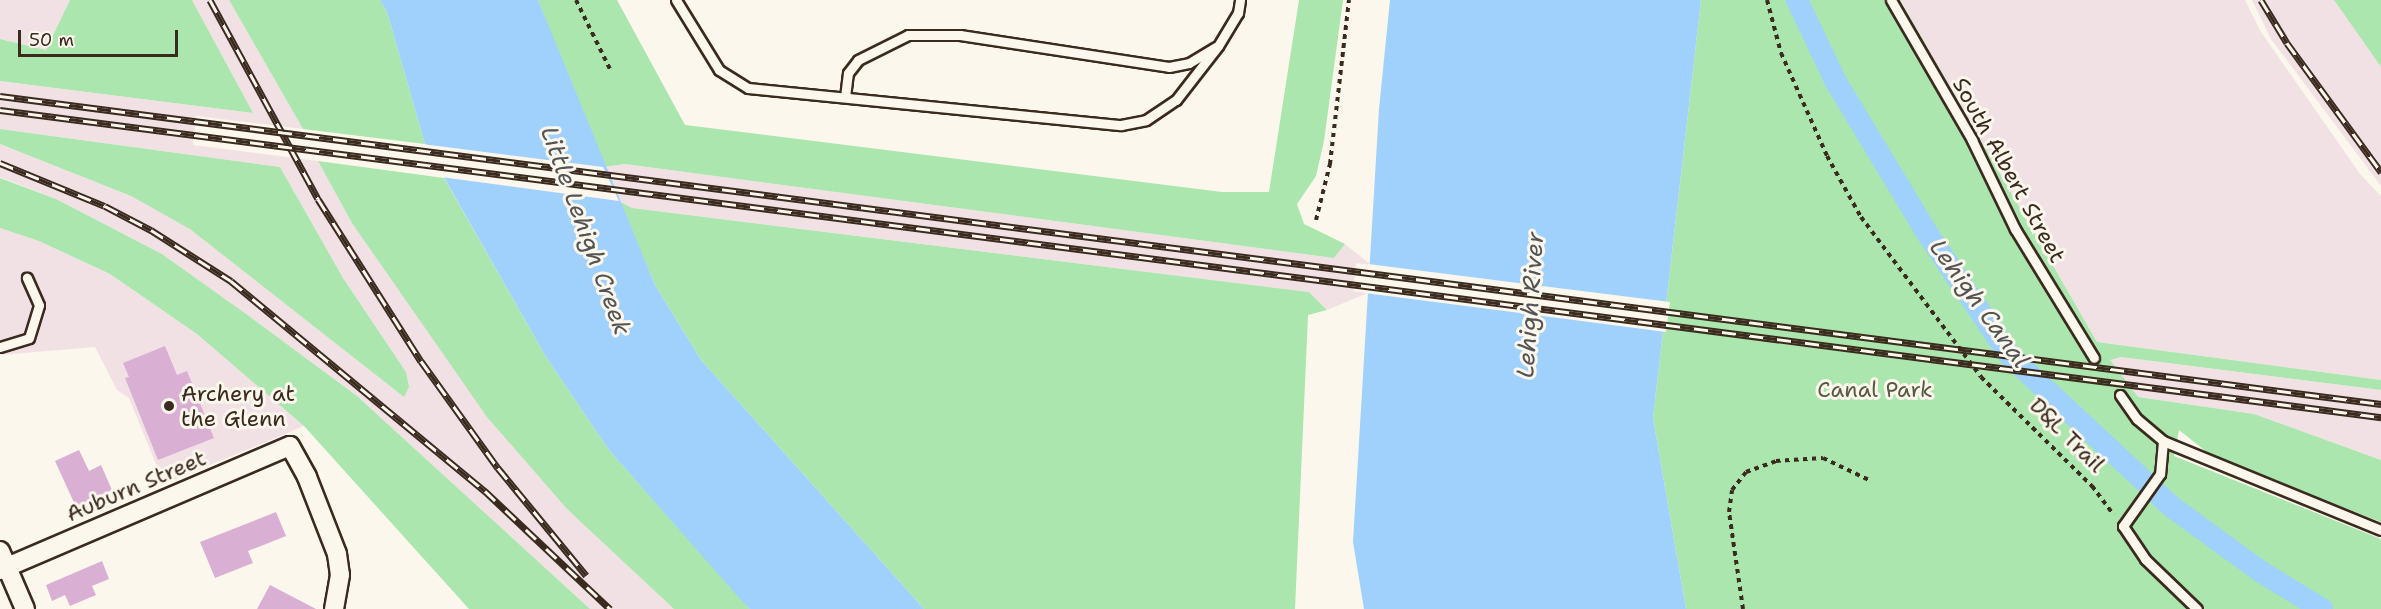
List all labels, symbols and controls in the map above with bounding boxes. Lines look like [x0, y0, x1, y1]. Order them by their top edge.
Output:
scale bar [21, 18, 182, 56]
text: 50 m [29, 28, 74, 52]
street label: South Albert Street [1947, 73, 2071, 267]
water label: Little Lehigh Creek [534, 123, 636, 339]
water label: Lehigh River [1512, 231, 1550, 379]
water label: Lehigh Canal [1923, 234, 2035, 374]
park label: Canal Park [1817, 377, 1933, 403]
place label: Archery at the Glenn [181, 380, 295, 432]
street label: D&L Trail [2024, 392, 2110, 478]
marker: Archery at the Glenn [162, 399, 176, 413]
street label: Auburn Street [62, 445, 210, 527]

